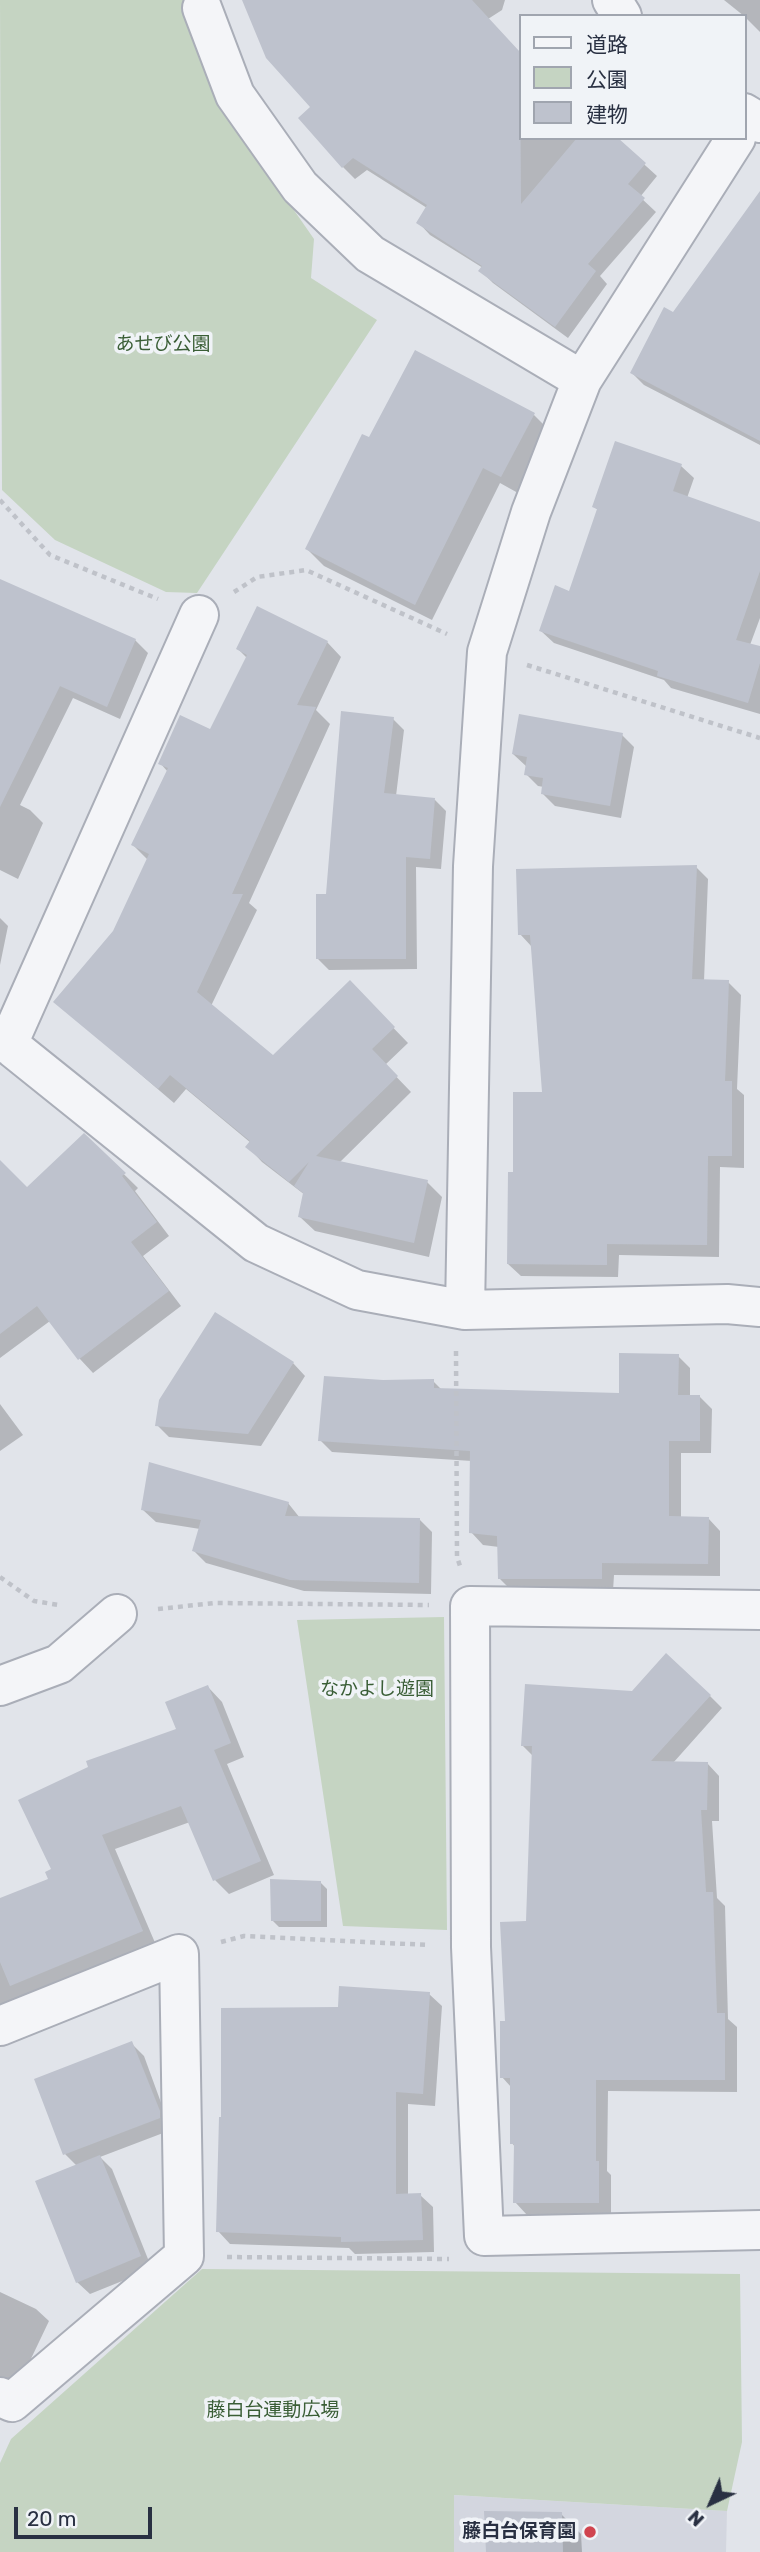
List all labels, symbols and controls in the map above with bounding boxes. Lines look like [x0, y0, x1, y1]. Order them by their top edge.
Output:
legend [518, 14, 746, 140]
text: 道路 [586, 32, 628, 57]
text: 公園 [586, 67, 628, 92]
text: 建物 [586, 102, 628, 127]
park label: あせび公園 [116, 334, 210, 356]
park label: なかよし遊園 [320, 1679, 434, 1701]
park label: 藤白台運動広場 [207, 2400, 339, 2422]
north arrow [676, 2468, 746, 2538]
scale bar [18, 2492, 156, 2536]
text: N [683, 2505, 709, 2531]
text: 20 m [27, 2506, 76, 2531]
place label: 藤白台保育園 [462, 2521, 576, 2543]
marker: 藤白台保育園 [582, 2524, 598, 2540]

